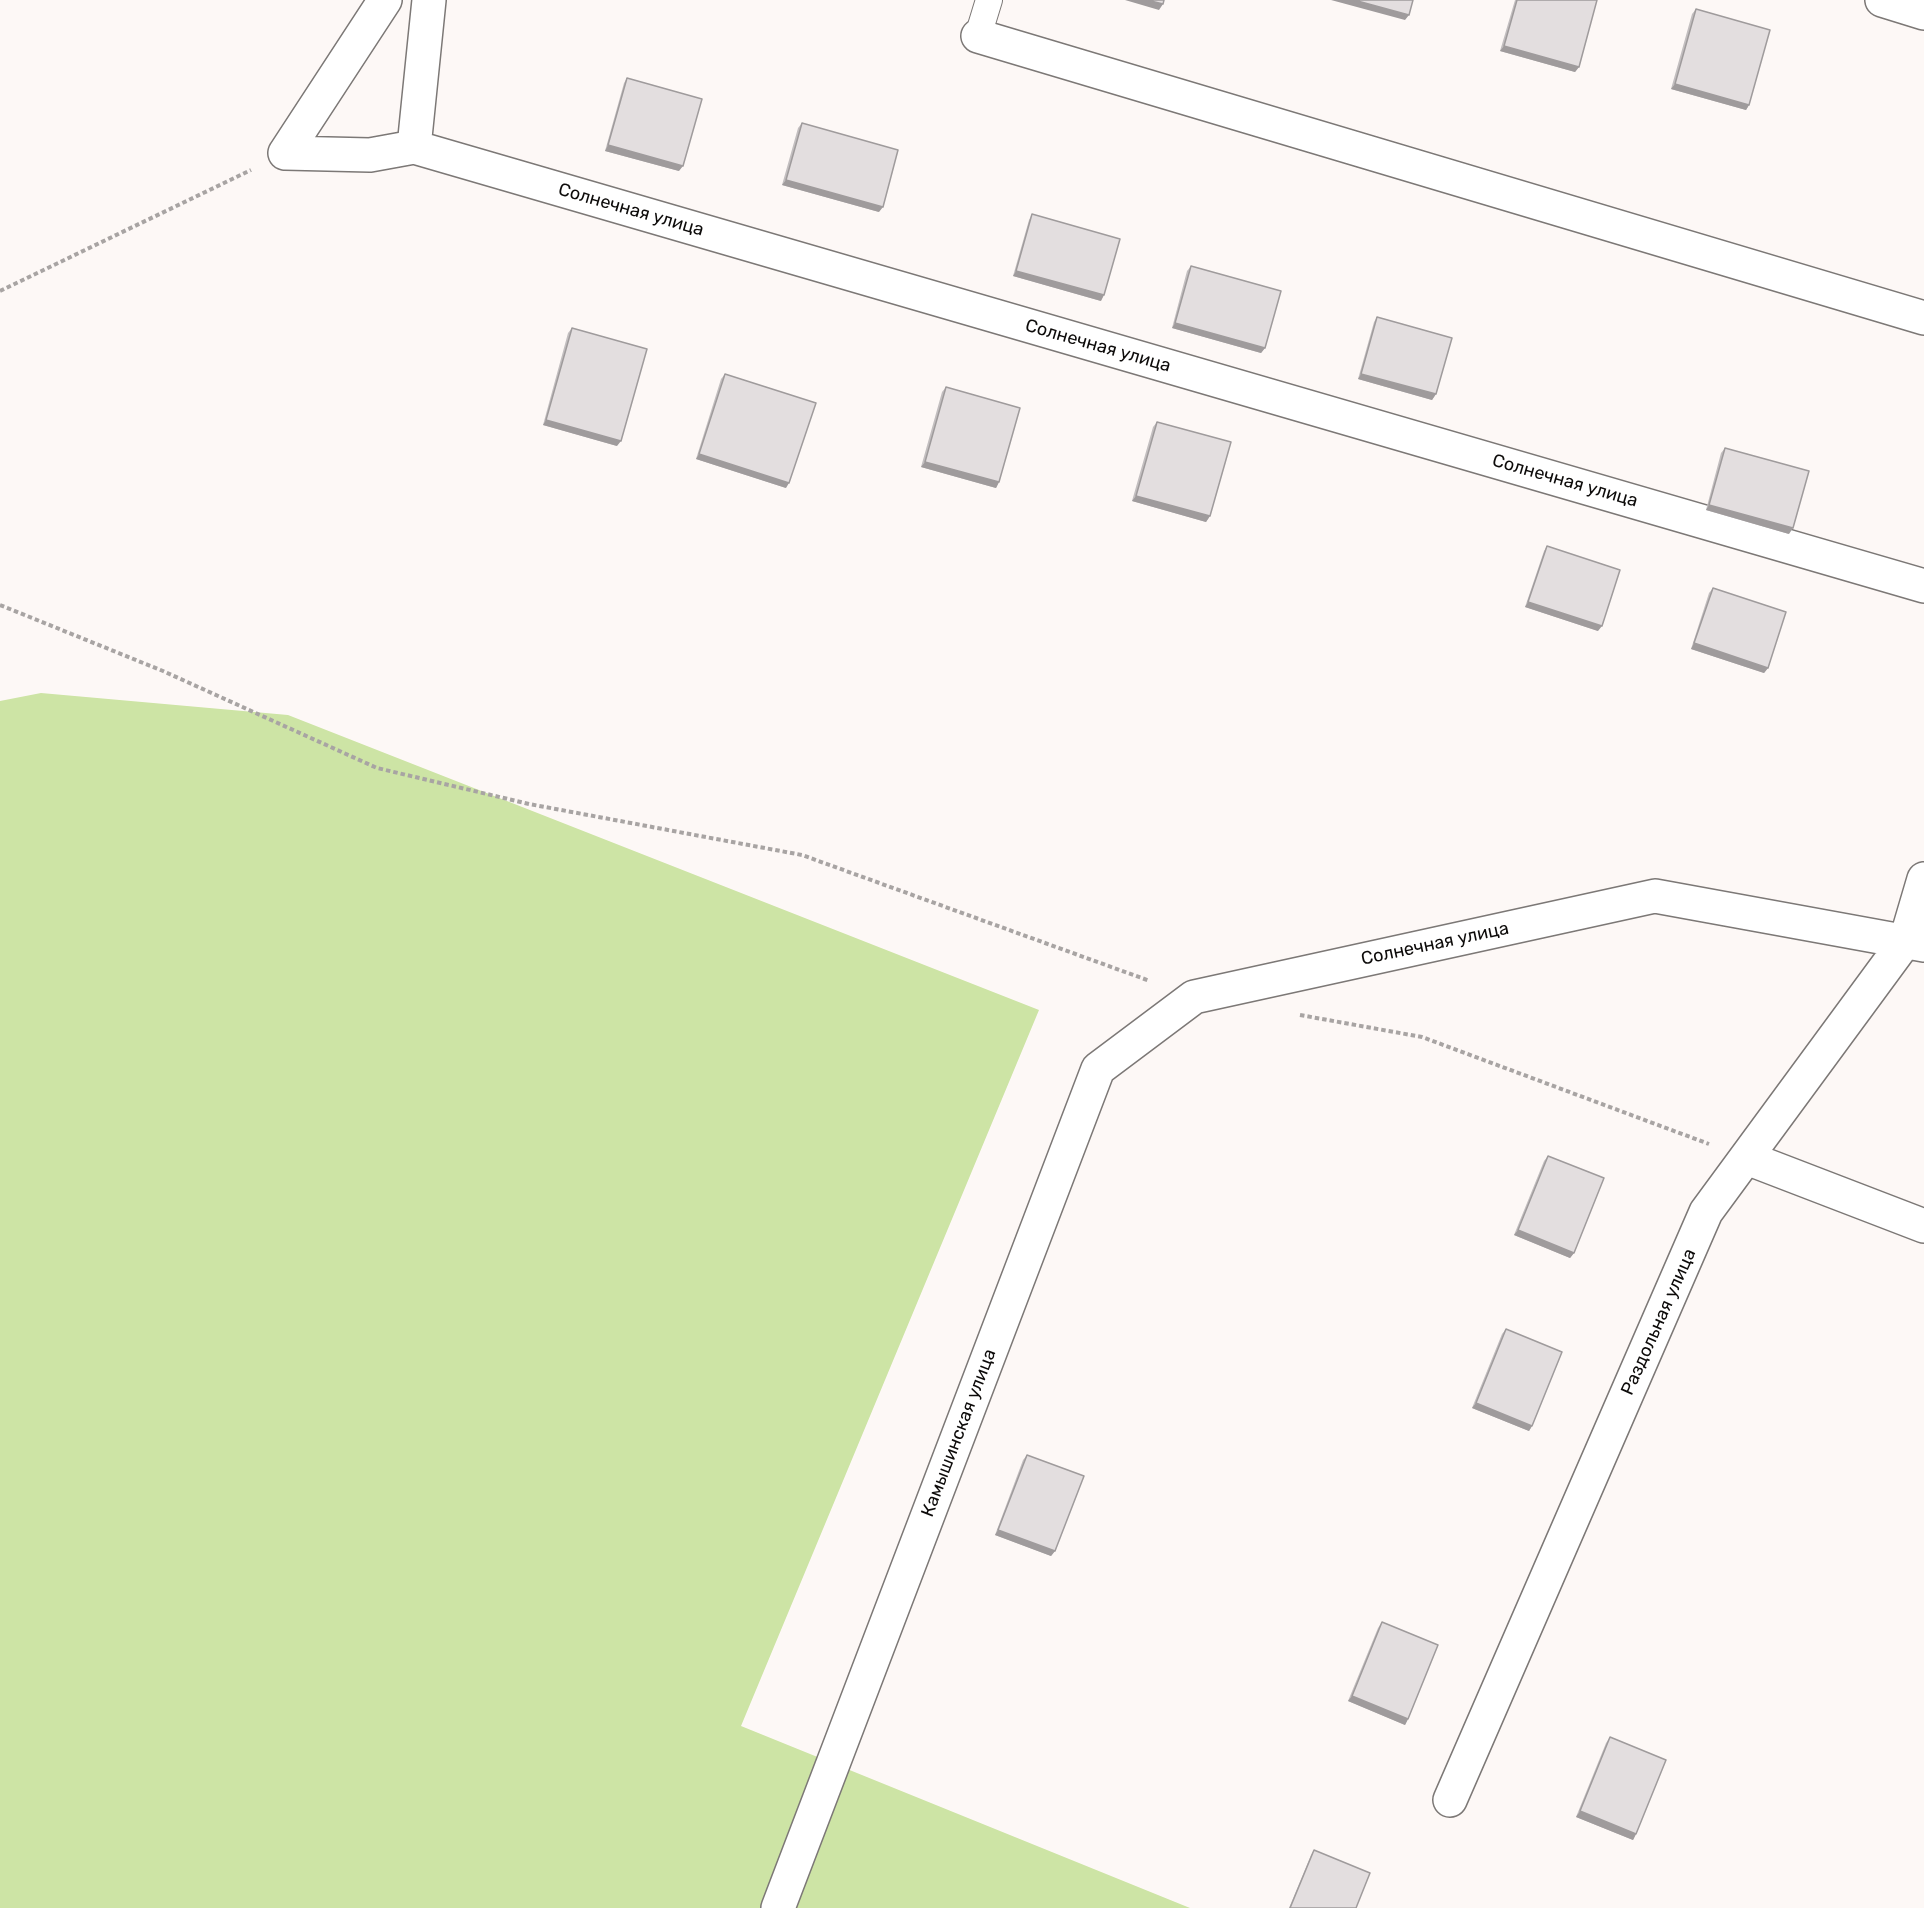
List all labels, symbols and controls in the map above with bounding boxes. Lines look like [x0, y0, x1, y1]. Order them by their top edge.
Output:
street label: Солнечная улица [556, 179, 706, 241]
street label: Солнечная улица [1023, 315, 1173, 377]
street label: Солнечная улица [1490, 450, 1640, 512]
street label: Солнечная улица [1359, 918, 1511, 970]
street label: Раздольная улица [1617, 1245, 1701, 1399]
street label: Камышинская улица [917, 1346, 1001, 1520]

